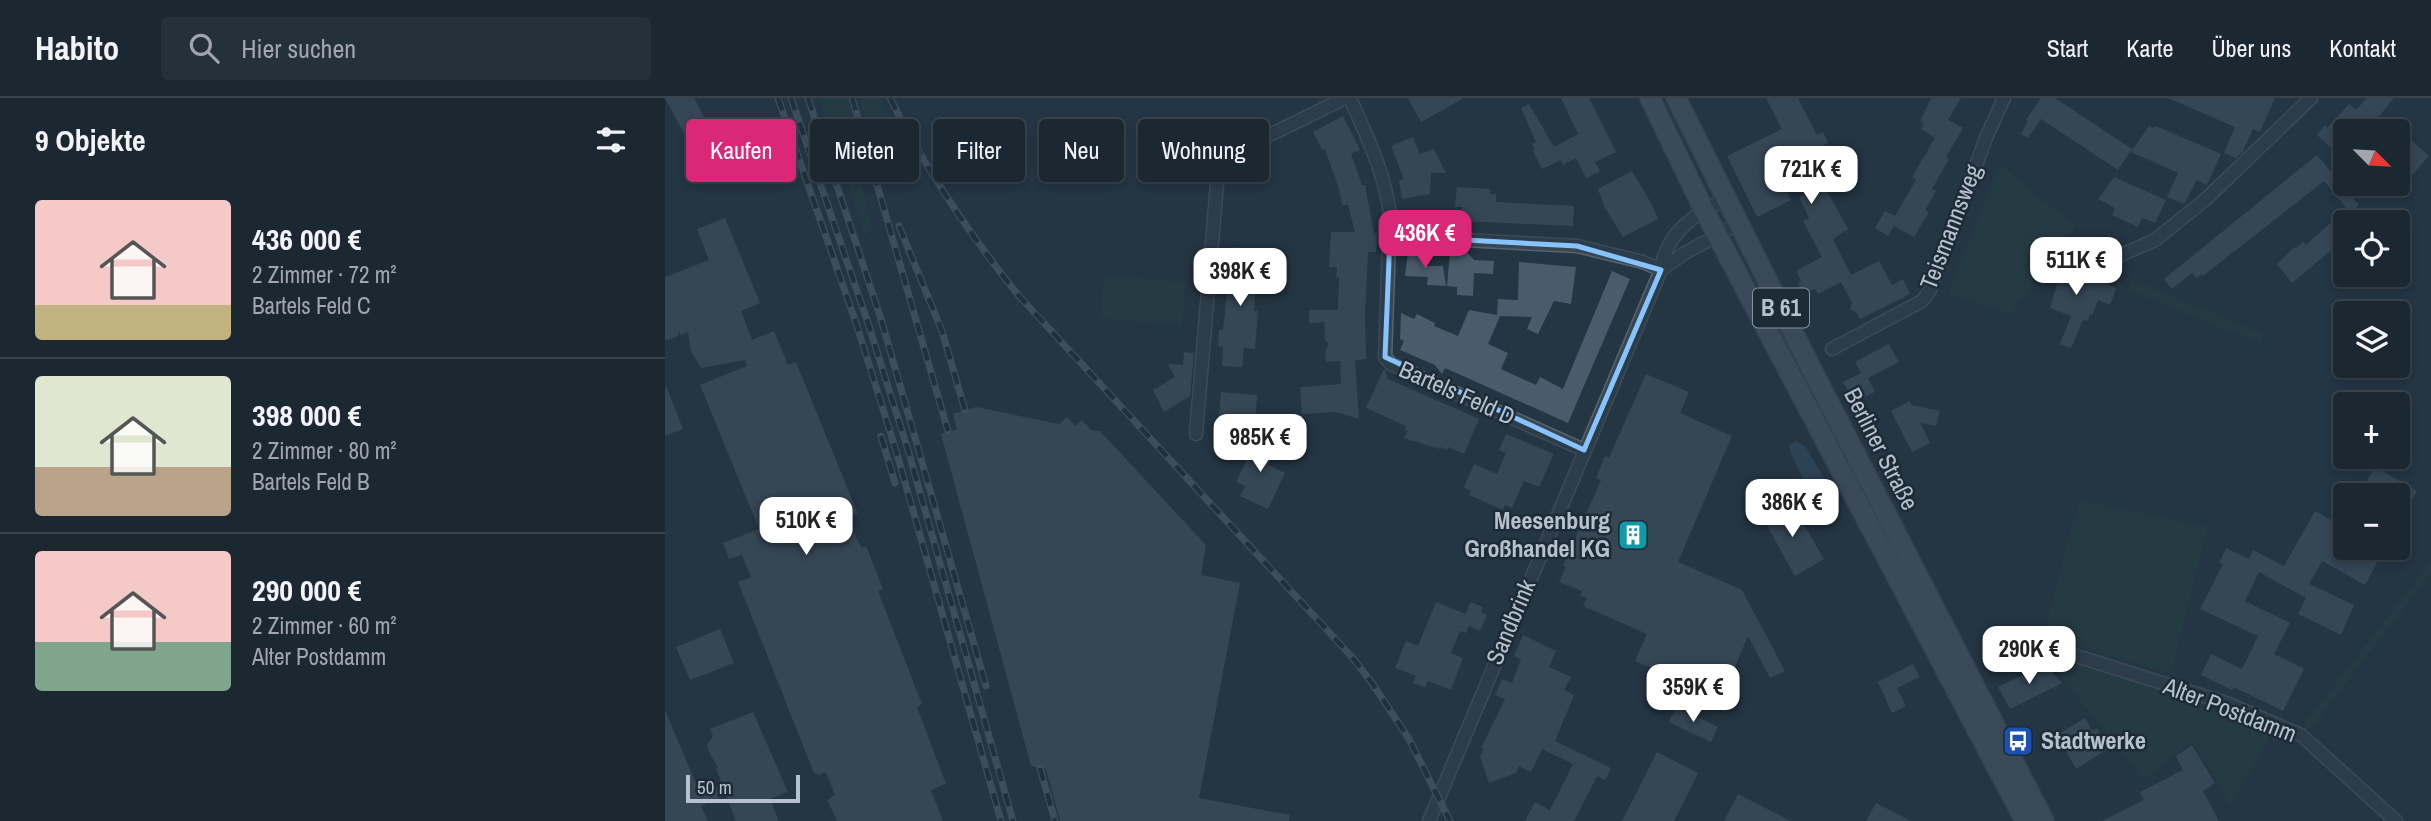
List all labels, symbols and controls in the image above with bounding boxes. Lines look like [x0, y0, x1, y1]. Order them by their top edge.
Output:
search box [161, 17, 651, 80]
text: Habito [35, 26, 119, 70]
icon: search [185, 29, 223, 67]
text: Hier suchen [241, 31, 356, 66]
text: Start [2047, 32, 2088, 64]
text: Karte [2126, 32, 2173, 64]
text: Über uns [2211, 32, 2291, 64]
text: Kontakt [2329, 32, 2396, 64]
chip: Kaufen [686, 119, 796, 182]
chip: Mieten [810, 119, 919, 182]
chip: Filter [933, 119, 1025, 182]
chip: Neu [1039, 119, 1124, 182]
chip: Wohnung [1138, 119, 1269, 182]
north arrow [2333, 119, 2410, 196]
map controls [2333, 119, 2410, 560]
text: 9 Objekte [35, 120, 146, 160]
icon: filters [592, 121, 630, 159]
pin: 721K € [1754, 146, 1868, 206]
text: 721K € [1781, 153, 1841, 184]
street label: Teismannsweg [1912, 160, 1989, 294]
button: locate [2333, 210, 2410, 287]
pin: 436K € [1368, 211, 1482, 270]
text: 436K € [1395, 217, 1455, 248]
text: 436 000 € [252, 219, 361, 259]
icon: home [91, 228, 175, 312]
pin: 511K € [2019, 238, 2133, 297]
text: 511K € [2046, 244, 2106, 275]
pin: 398K € [1183, 248, 1297, 308]
text: 398K € [1210, 255, 1270, 286]
text: 2 Zimmer · 72 m² [252, 259, 397, 290]
road number: B 61 [1753, 288, 1809, 328]
text: Bartels Feld C [252, 290, 371, 321]
button: layers [2333, 301, 2410, 378]
street label: Bartels Feld D [1394, 352, 1520, 432]
street label: Berliner Straße [1837, 382, 1926, 515]
button: + [2333, 392, 2410, 469]
text: 398 000 € [252, 395, 361, 435]
icon: home [91, 404, 175, 488]
pin: 985K € [1203, 414, 1317, 474]
text: 985K € [1230, 421, 1290, 452]
text: 2 Zimmer · 80 m² [252, 435, 397, 466]
text: Bartels Feld B [252, 466, 370, 497]
pin: 386K € [1735, 480, 1849, 539]
button: − [2333, 483, 2410, 560]
text: 386K € [1762, 486, 1822, 517]
pin: 510K € [749, 498, 863, 557]
text: 510K € [776, 504, 836, 535]
place label: Meesenburg Großhandel KG [1465, 504, 1610, 564]
building icon: Meesenburg Großhandel KG [1616, 518, 1650, 552]
text: 290 000 € [252, 570, 361, 610]
street label: Sandbrink [1478, 574, 1542, 669]
icon: home [91, 579, 175, 663]
text: 2 Zimmer · 60 m² [252, 610, 397, 641]
pin: 290K € [1972, 626, 2086, 686]
text: 290K € [1999, 633, 2059, 664]
text: Alter Postdamm [252, 641, 386, 672]
pin: 359K € [1636, 664, 1750, 724]
street label: Alter Postdamm [2158, 669, 2301, 749]
text: 359K € [1663, 671, 1723, 702]
bus stop icon: Stadtwerke [2001, 724, 2035, 758]
place label: Stadtwerke [2041, 724, 2146, 756]
scale bar [686, 772, 800, 804]
text: 50 m [697, 774, 732, 800]

